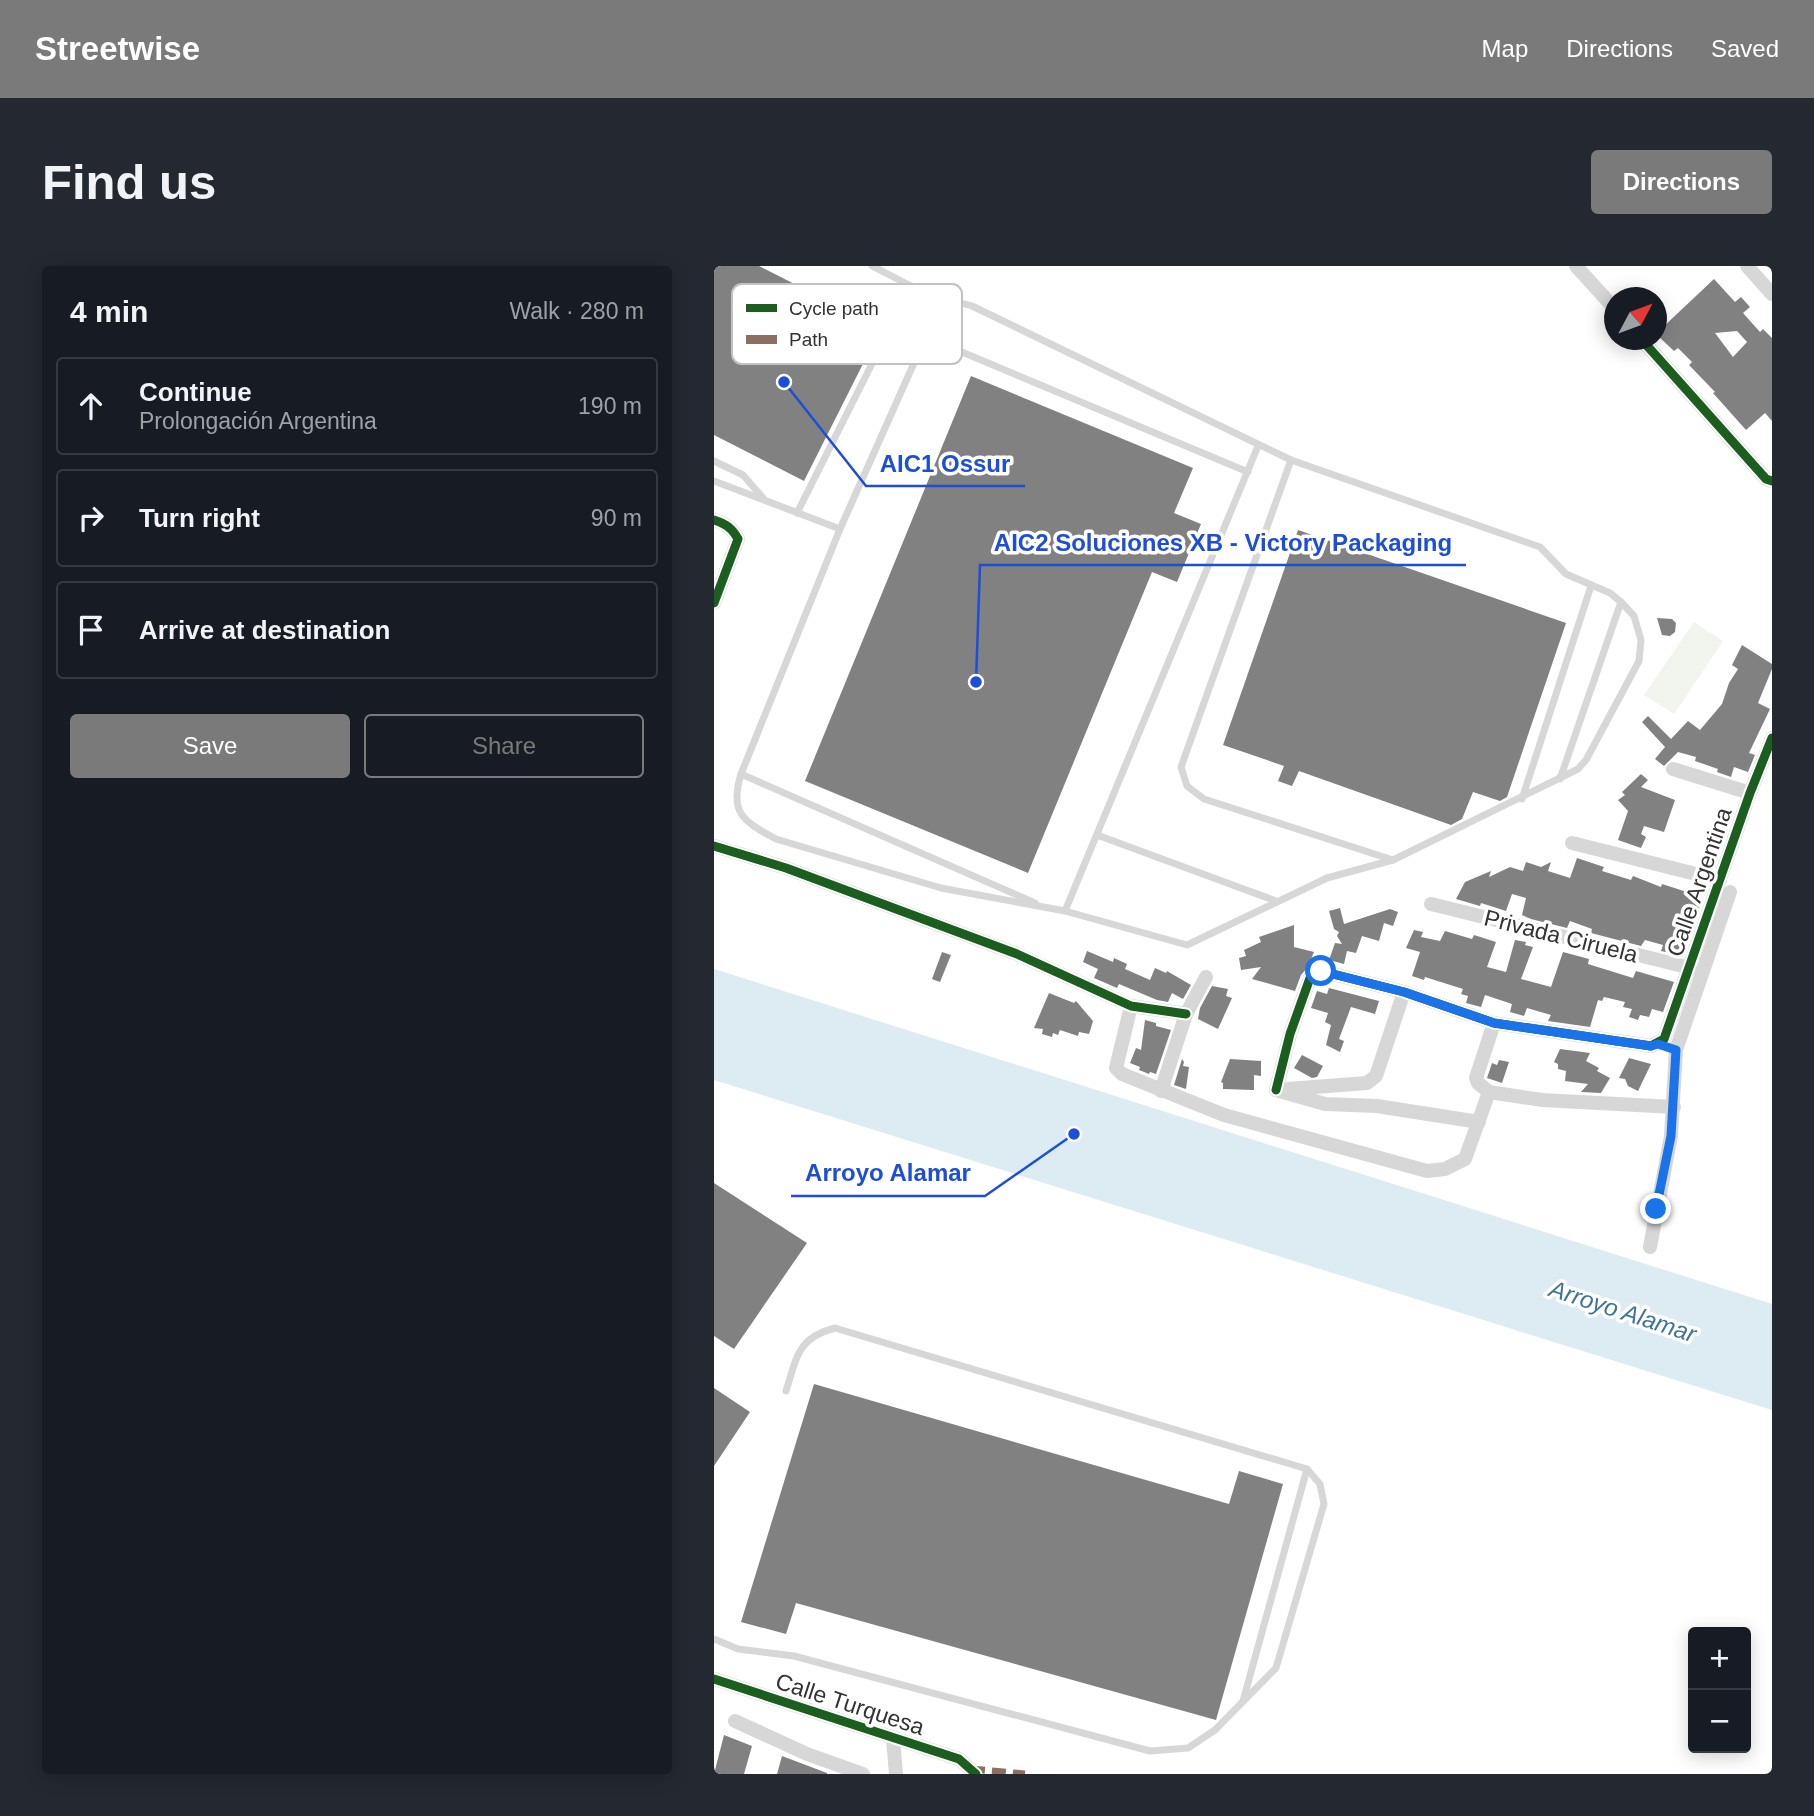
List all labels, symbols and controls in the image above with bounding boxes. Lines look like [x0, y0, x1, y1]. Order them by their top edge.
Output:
text: Streetwise [35, 30, 200, 67]
text: Map [1482, 35, 1528, 62]
text: Directions [1566, 35, 1673, 62]
text: Saved [1711, 35, 1779, 62]
button: Directions [1591, 150, 1772, 214]
text: Find us [42, 155, 216, 209]
legend [732, 284, 962, 364]
north arrow [1604, 287, 1667, 350]
text: 4 min [70, 295, 148, 328]
text: Walk · 280 m [509, 298, 644, 324]
text: Cycle path [789, 298, 879, 319]
text: Path [789, 329, 828, 350]
text: Continue [139, 377, 252, 407]
icon: ahead [72, 387, 110, 425]
text: 190 m [578, 393, 642, 419]
text: Prolongación Argentina [139, 408, 377, 434]
callout: AIC1 Ossur [866, 441, 1025, 486]
text: AIC1 Ossur [880, 450, 1010, 477]
icon: right [72, 499, 110, 537]
text: Turn right [139, 503, 260, 533]
text: 90 m [591, 505, 642, 531]
callout: AIC2 Soluciones XB - Victory Packaging [980, 520, 1466, 565]
text: AIC2 Soluciones XB - Victory Packaging [994, 529, 1452, 556]
icon: arrive [72, 611, 110, 649]
text: Arrive at destination [139, 615, 390, 645]
button: Save [70, 714, 350, 778]
button: Share [364, 714, 644, 778]
street label: Calle Argentina [1661, 804, 1737, 960]
street label: Privada Ciruela [1482, 904, 1641, 968]
route start [1305, 955, 1336, 986]
callout: Arroyo Alamar [791, 1151, 985, 1196]
text: Arroyo Alamar [805, 1159, 971, 1186]
route end [1640, 1193, 1671, 1224]
water label: Arroyo Alamar [1544, 1274, 1701, 1348]
map controls [1688, 1627, 1751, 1753]
button: + [1688, 1627, 1751, 1690]
street label: Calle Turquesa [772, 1668, 928, 1740]
button: − [1688, 1690, 1751, 1753]

